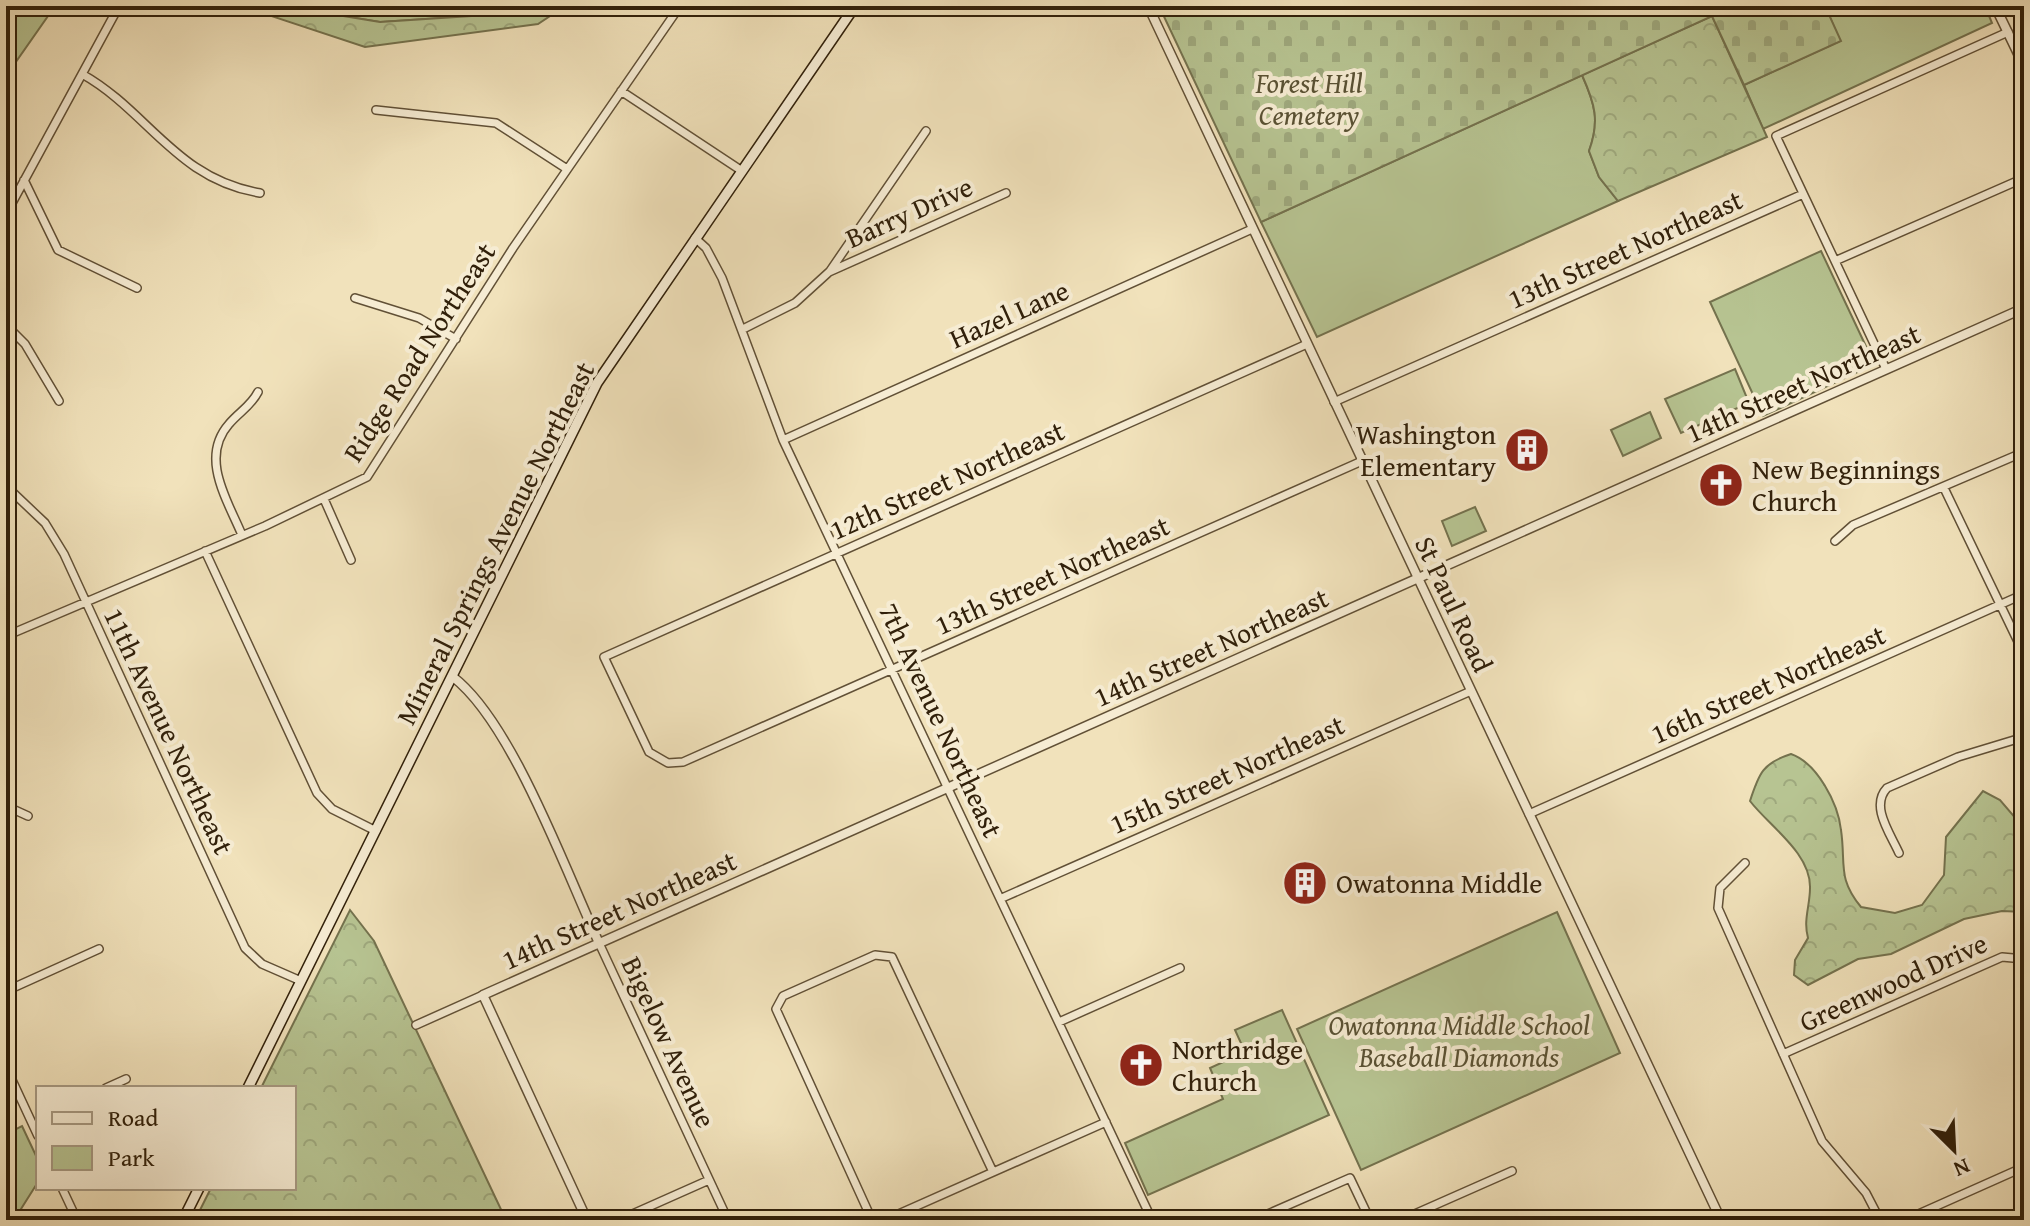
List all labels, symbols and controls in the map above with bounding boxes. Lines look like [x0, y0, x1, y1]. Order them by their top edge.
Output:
park label: Forest Hill Cemetery [1254, 62, 1363, 135]
street label: Barry Drive [839, 165, 979, 258]
street label: 13th Street Northeast [1501, 178, 1749, 319]
street label: Ridge Road Northeast [332, 234, 505, 469]
street label: Hazel Lane [942, 269, 1075, 358]
street label: 14th Street Northeast [1679, 312, 1927, 453]
street label: Mineral Springs Avenue Northeast [385, 354, 604, 731]
street label: 12th Street Northeast [823, 409, 1071, 550]
place label: Washington Elementary [1356, 413, 1496, 486]
building icon: Washington Elementary [1503, 426, 1551, 474]
place label: New Beginnings Church [1752, 448, 1940, 521]
church icon: New Beginnings Church [1697, 461, 1745, 509]
street label: 13th Street Northeast [928, 504, 1176, 645]
street label: St Paul Road [1405, 529, 1504, 679]
street label: 14th Street Northeast [1087, 576, 1335, 717]
street label: 7th Avenue Northeast [869, 596, 1014, 844]
street label: 11th Avenue Northeast [94, 601, 245, 861]
street label: 16th Street Northeast [1644, 613, 1892, 754]
street label: 15th Street Northeast [1103, 703, 1351, 844]
street label: 14th Street Northeast [495, 839, 743, 980]
building icon: Owatonna Middle [1281, 859, 1329, 907]
place label: Owatonna Middle [1336, 862, 1542, 903]
street label: Greenwood Drive [1792, 922, 1993, 1041]
street label: Bigelow Avenue [612, 949, 727, 1134]
park label: Owatonna Middle School Baseball Diamonds [1328, 1004, 1590, 1077]
place label: Northridge Church [1172, 1028, 1303, 1101]
church icon: Northridge Church [1117, 1041, 1165, 1089]
legend [36, 1086, 296, 1190]
text: Road [108, 1100, 158, 1135]
north arrow [1914, 1110, 1994, 1190]
text: Park [108, 1140, 155, 1175]
text: N [1949, 1151, 1975, 1186]

